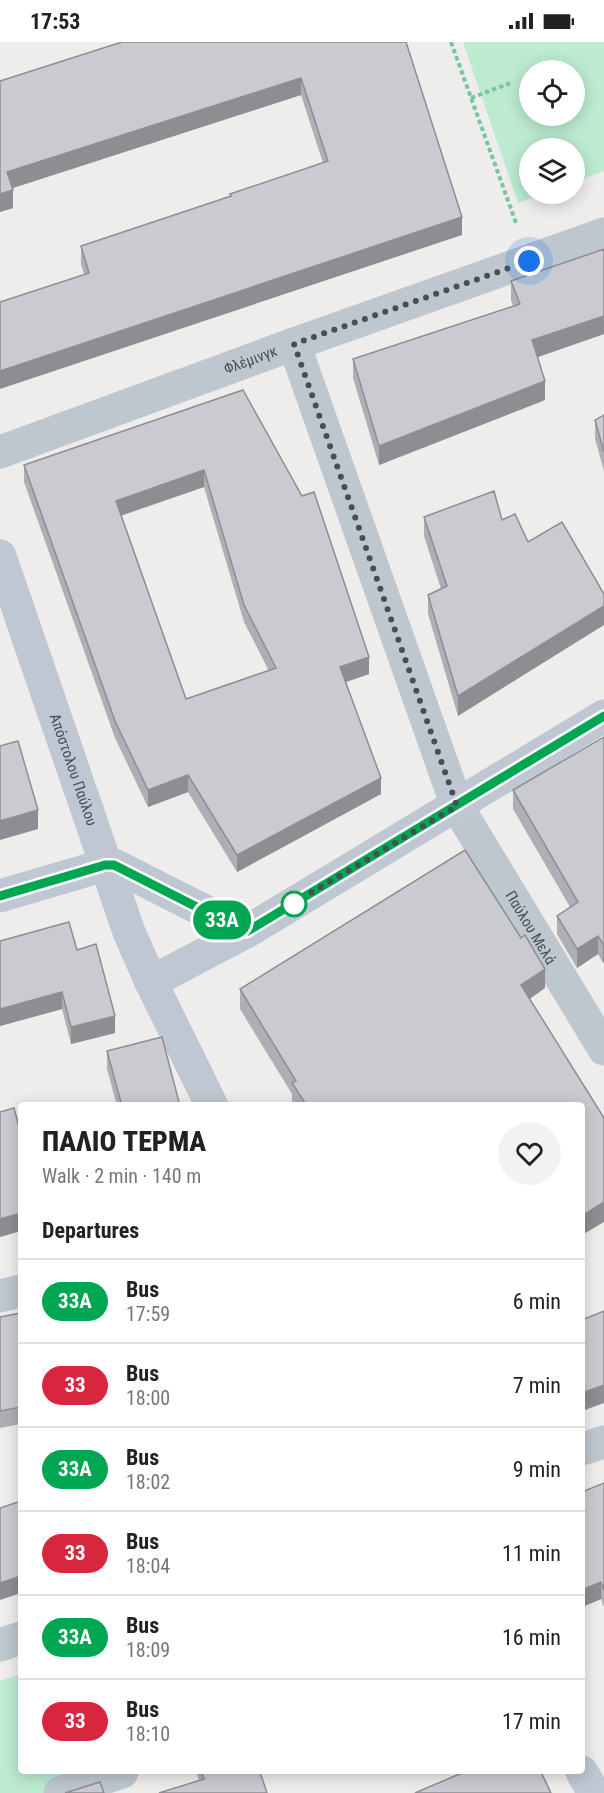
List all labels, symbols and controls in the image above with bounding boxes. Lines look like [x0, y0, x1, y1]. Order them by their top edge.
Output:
text: 17:53 [30, 9, 81, 34]
map controls [519, 60, 585, 204]
button: locate [519, 60, 585, 126]
button: layers [519, 138, 585, 204]
your location [514, 246, 544, 276]
street label: Φλέμινγκ [221, 342, 280, 378]
street label: Απόστολου Παύλου [46, 711, 101, 828]
street label: Παύλου Μελά [501, 888, 560, 968]
unlabelled marker [281, 891, 307, 917]
line badge: 33A [188, 900, 256, 940]
text: 33A [205, 908, 239, 932]
button: heart [498, 1122, 561, 1185]
text: ΠΑΛΙΟ ΤΕΡΜΑ [42, 1125, 206, 1158]
text: Walk · 2 min · 140 m [42, 1164, 201, 1188]
text: Departures [42, 1218, 139, 1243]
text: Bus [126, 1277, 159, 1302]
text: 33A [58, 1289, 92, 1313]
text: 6 min [513, 1289, 561, 1314]
text: 17:59 [126, 1302, 170, 1326]
text: Bus [126, 1361, 159, 1386]
text: 33 [64, 1373, 86, 1397]
text: 7 min [513, 1373, 561, 1398]
text: 18:00 [126, 1386, 170, 1410]
text: Bus [126, 1445, 159, 1470]
text: 33A [58, 1457, 92, 1481]
text: 9 min [513, 1457, 561, 1482]
text: 18:02 [126, 1470, 170, 1494]
text: Bus [126, 1529, 159, 1554]
text: 33 [64, 1541, 86, 1565]
text: 11 min [502, 1541, 561, 1566]
text: 18:04 [126, 1554, 170, 1578]
text: Bus [126, 1613, 159, 1638]
text: 33A [58, 1625, 92, 1649]
text: 16 min [502, 1625, 561, 1650]
text: 18:09 [126, 1638, 170, 1662]
text: Bus [126, 1697, 159, 1722]
text: 33 [64, 1709, 86, 1733]
text: 17 min [502, 1709, 561, 1734]
text: 18:10 [126, 1722, 170, 1746]

